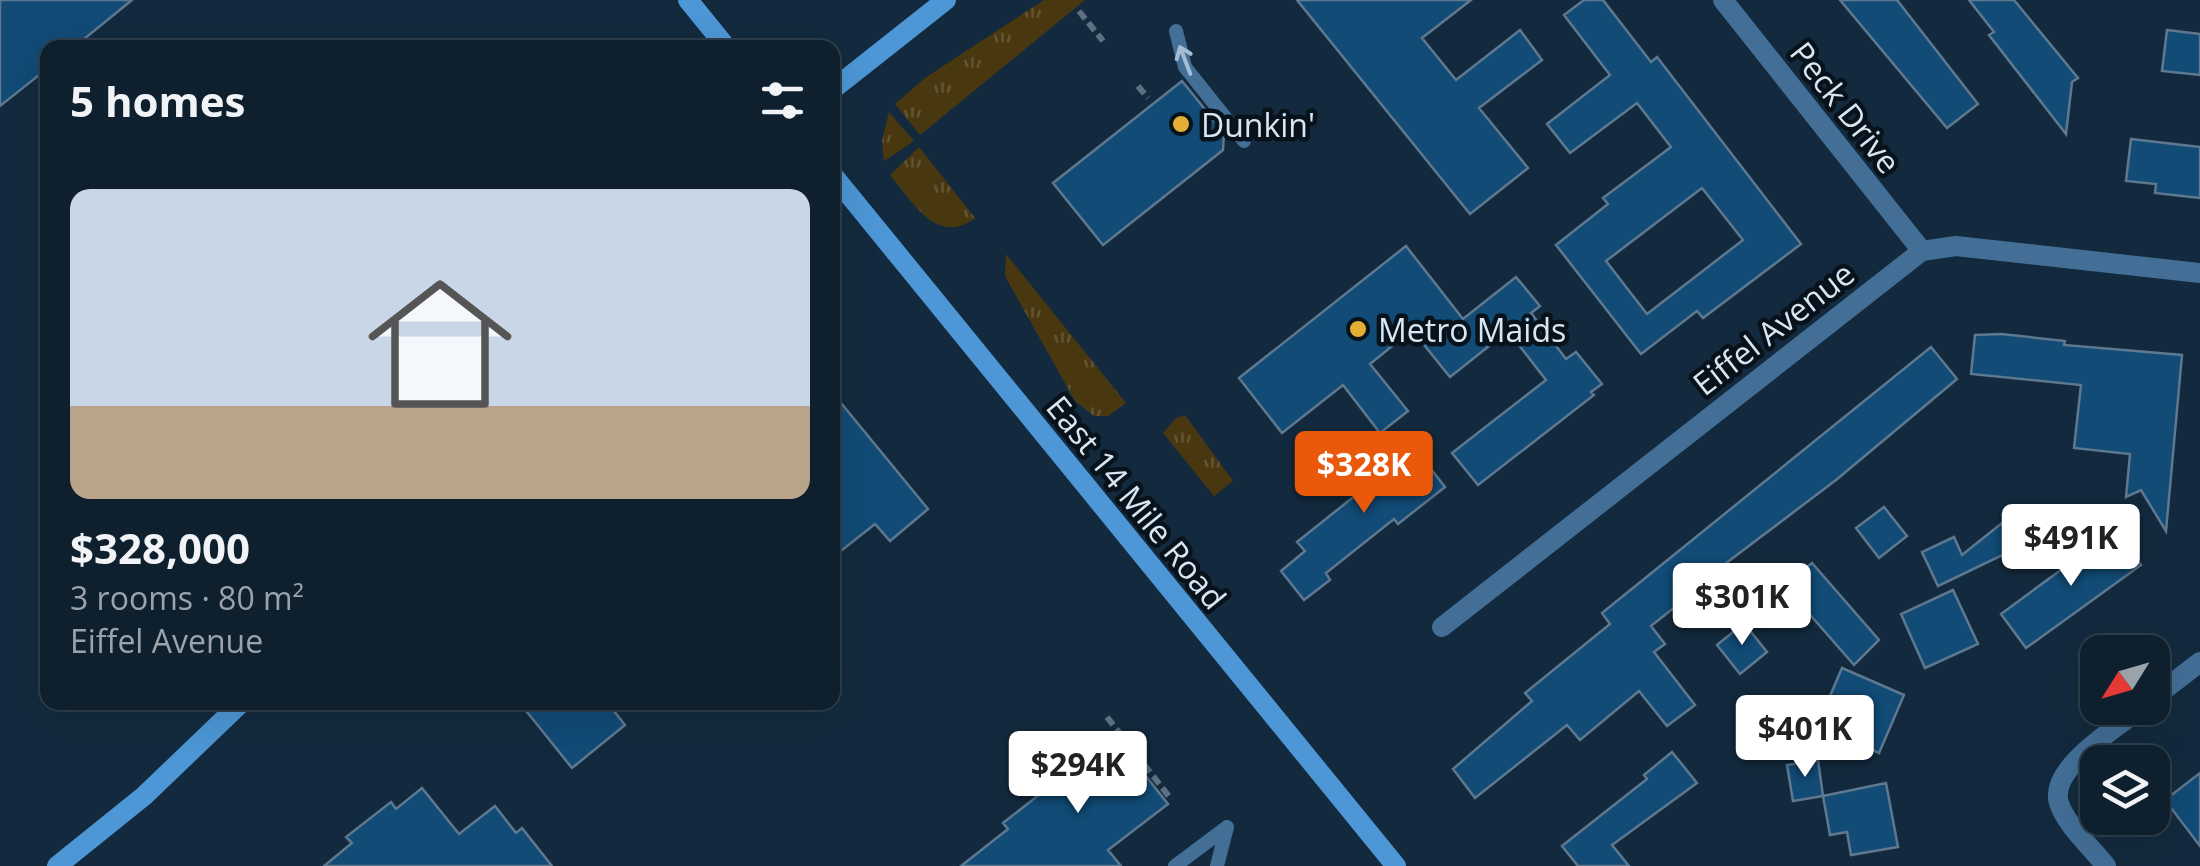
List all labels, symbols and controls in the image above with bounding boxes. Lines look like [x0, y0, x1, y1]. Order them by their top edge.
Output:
street label: Peck Drive [1781, 32, 1911, 182]
one-way arrow [1175, 45, 1193, 76]
text: 5 homes [70, 72, 245, 129]
icon: filters [755, 73, 810, 128]
place label: Dunkin' [1201, 103, 1315, 146]
marker: Dunkin' [1170, 113, 1192, 135]
street label: Eiffel Avenue [1684, 252, 1862, 404]
icon: home [350, 254, 530, 434]
place label: Metro Maids [1378, 308, 1566, 351]
marker: Metro Maids [1347, 318, 1369, 340]
street label: East 14 Mile Road [1038, 386, 1236, 618]
pin: $328K [1294, 431, 1434, 516]
text: $328K [1317, 442, 1411, 485]
pin: $491K [2001, 504, 2141, 589]
text: $491K [2024, 515, 2118, 558]
text: $328,000 [70, 519, 250, 576]
pin: $301K [1672, 563, 1812, 648]
text: $301K [1695, 574, 1789, 617]
text: 3 rooms · 80 m² [70, 576, 304, 619]
text: Eiffel Avenue [70, 619, 263, 662]
north arrow [2080, 635, 2170, 725]
map controls [2080, 635, 2170, 835]
pin: $401K [1735, 695, 1875, 780]
text: $401K [1758, 706, 1852, 749]
pin: $294K [1008, 731, 1148, 816]
text: $294K [1031, 742, 1125, 785]
button: layers [2080, 745, 2170, 835]

